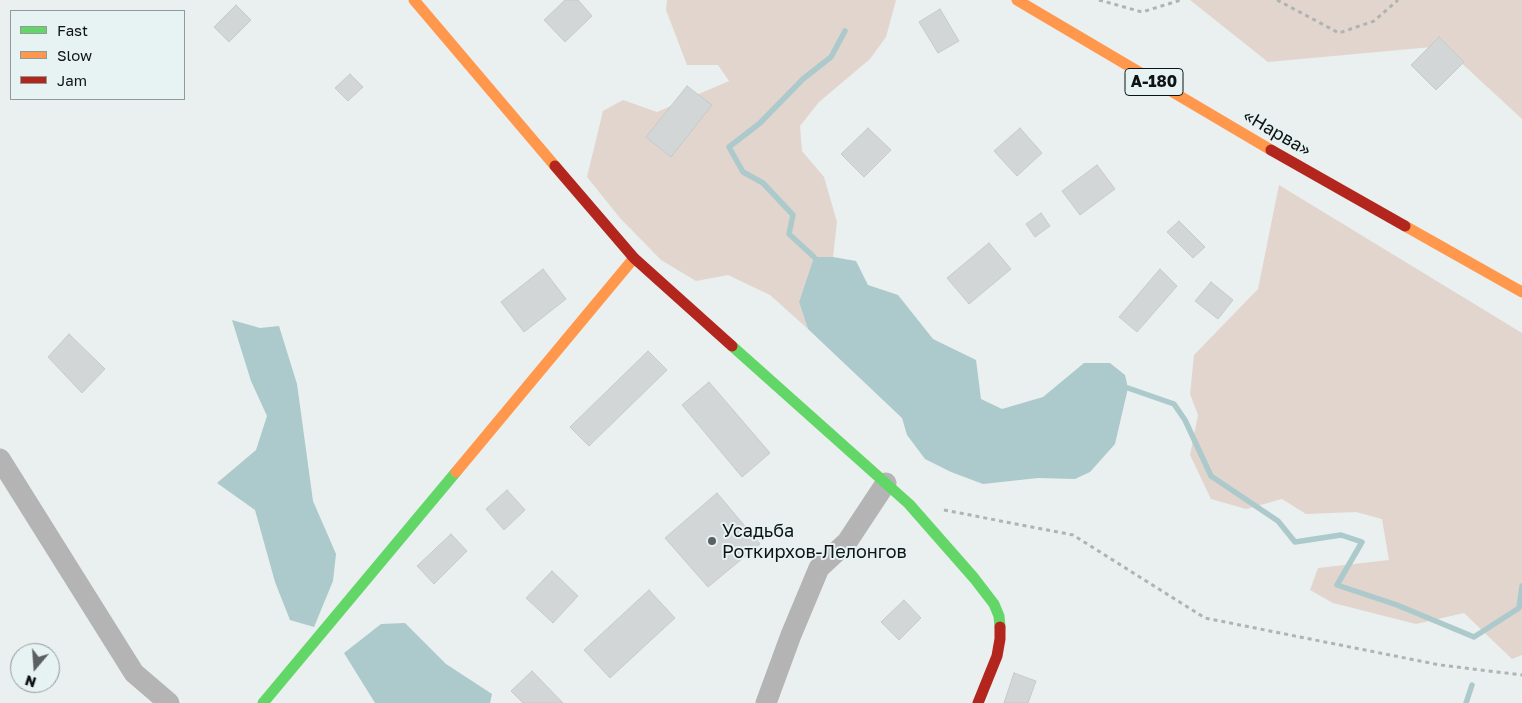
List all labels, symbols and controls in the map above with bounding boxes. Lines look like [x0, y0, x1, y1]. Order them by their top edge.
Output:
legend [10, 10, 185, 100]
text: Fast [57, 21, 88, 39]
text: Slow [57, 46, 92, 64]
road number: А-180 [1125, 68, 1183, 95]
text: Jam [57, 71, 87, 89]
street label: «Нарва» [1239, 105, 1315, 161]
place label: Усадьба Роткирхов-Лелонгов [722, 520, 907, 562]
marker: Усадьба Роткирхов-Лелонгов [706, 535, 718, 547]
north arrow [10, 643, 60, 693]
text: N [23, 672, 38, 692]

